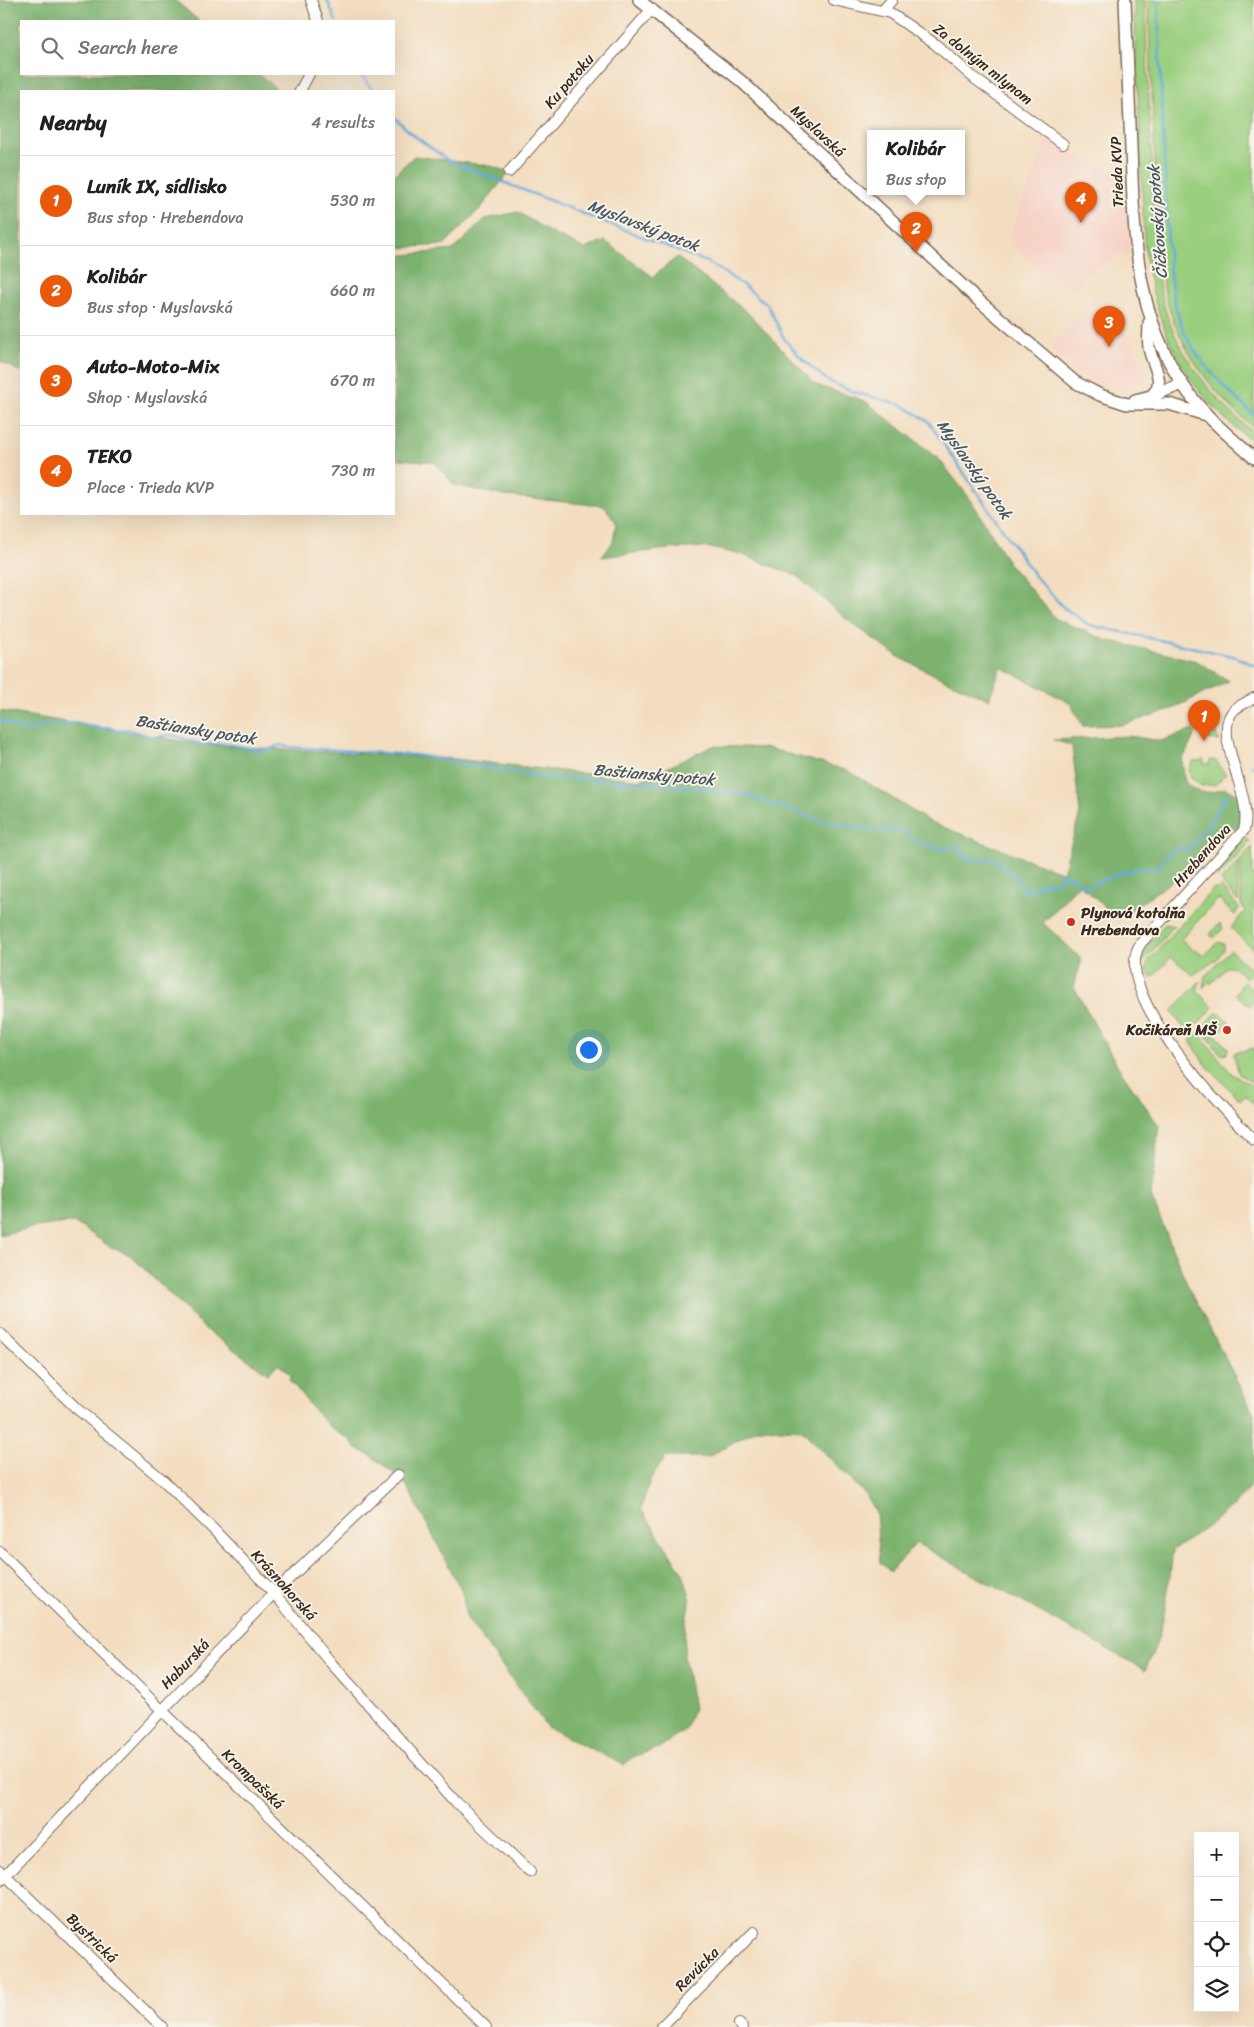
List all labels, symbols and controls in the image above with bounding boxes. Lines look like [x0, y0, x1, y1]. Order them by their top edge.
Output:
street label: Za dolným mlynom [927, 16, 1039, 112]
search box [20, 20, 395, 75]
text: Search here [78, 31, 178, 64]
icon: search [38, 34, 66, 62]
street label: Ku potoku [537, 47, 601, 115]
street label: Myslavská [784, 98, 852, 164]
text: Nearby [40, 104, 106, 142]
text: 4 results [311, 108, 375, 137]
popup [867, 130, 965, 195]
text: Kolibár [886, 132, 945, 165]
street label: Trieda KVP [1103, 136, 1131, 208]
water label: Čičkovský potok [1139, 162, 1176, 280]
text: Bus stop [886, 165, 946, 194]
text: Luník IX, sídlisko [87, 170, 227, 203]
pin: 4 [1065, 182, 1097, 223]
text: 1 [53, 186, 59, 215]
text: 530 m [330, 186, 375, 215]
water label: Myslavský potok [584, 191, 705, 261]
text: Bus stop · Hrebendova [87, 203, 244, 232]
pin: 2 [900, 212, 932, 253]
text: Kolibár [87, 260, 146, 293]
text: 2 [51, 276, 61, 305]
text: 660 m [330, 276, 375, 305]
text: Bus stop · Myslavská [87, 293, 233, 322]
pin: 3 [1093, 306, 1125, 347]
text: Auto-Moto-Mix [87, 350, 219, 383]
text: 3 [52, 366, 60, 395]
text: 670 m [330, 366, 375, 395]
text: Shop · Myslavská [87, 383, 207, 412]
water label: Myslavský potok [929, 413, 1021, 527]
text: TEKO [87, 440, 132, 473]
text: 4 [51, 456, 61, 485]
text: 730 m [331, 456, 375, 485]
text: Place · Trieda KVP [87, 473, 214, 502]
pin: 1 [1188, 700, 1220, 741]
water label: Baštiansky potok [134, 706, 261, 754]
water label: Baštiansky potok [592, 755, 718, 794]
street label: Hrebendova [1166, 817, 1238, 893]
place label: Plynová kotolňa Hrebendova [1080, 900, 1186, 943]
marker: Plynová kotolňa Hrebendova [1065, 916, 1077, 928]
place label: Kočikáreň MŠ [1125, 1017, 1218, 1043]
marker: Kočikáreň MŠ [1221, 1024, 1233, 1036]
your location [576, 1037, 602, 1063]
street label: Krásnohorská [245, 1543, 324, 1627]
street label: Haburská [154, 1632, 216, 1695]
street label: Krompašská [215, 1742, 291, 1816]
map controls [1194, 1832, 1239, 2012]
button: + [1194, 1832, 1239, 1877]
button: − [1194, 1877, 1239, 1922]
street label: Bystrická [60, 1907, 124, 1970]
button: locate [1194, 1922, 1239, 1967]
street label: Revúcka [668, 1940, 726, 1998]
button: layers [1194, 1967, 1239, 2012]

